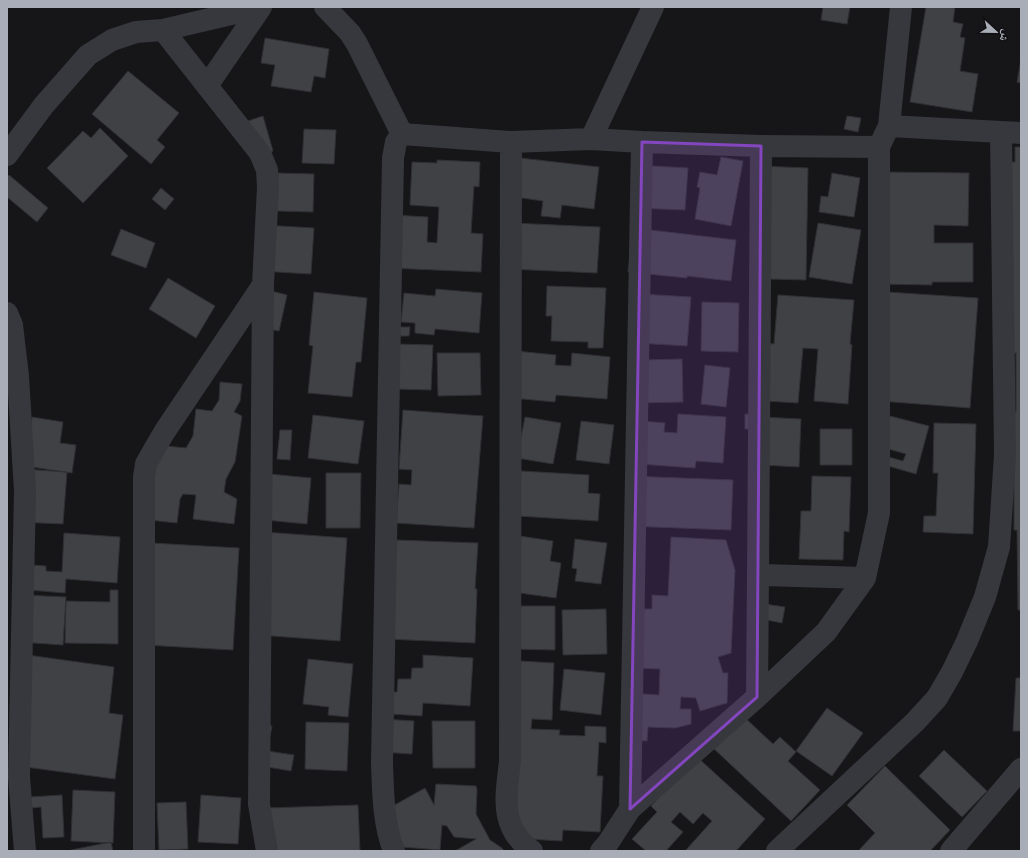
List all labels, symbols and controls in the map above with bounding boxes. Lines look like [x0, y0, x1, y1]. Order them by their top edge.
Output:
north arrow [976, 12, 1016, 52]
text: ش [996, 27, 1013, 44]

